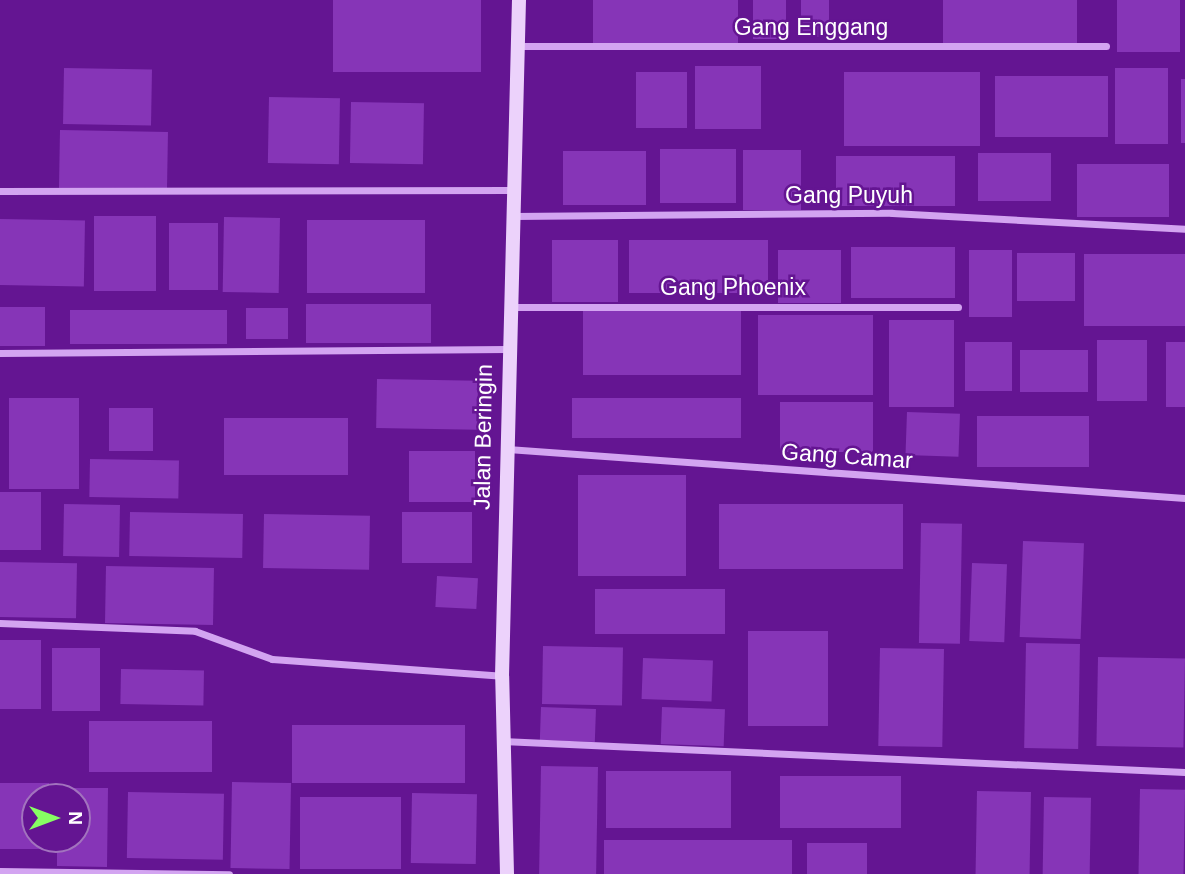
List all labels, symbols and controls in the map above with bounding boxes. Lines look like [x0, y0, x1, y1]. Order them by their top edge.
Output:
street label: Gang Enggang [734, 13, 888, 41]
street label: Gang Puyuh [785, 181, 913, 209]
street label: Gang Phoenix [660, 273, 806, 301]
street label: Jalan Beringin [468, 364, 498, 510]
street label: Gang Camar [780, 438, 914, 474]
north arrow [21, 783, 91, 853]
text: N [65, 811, 86, 825]

